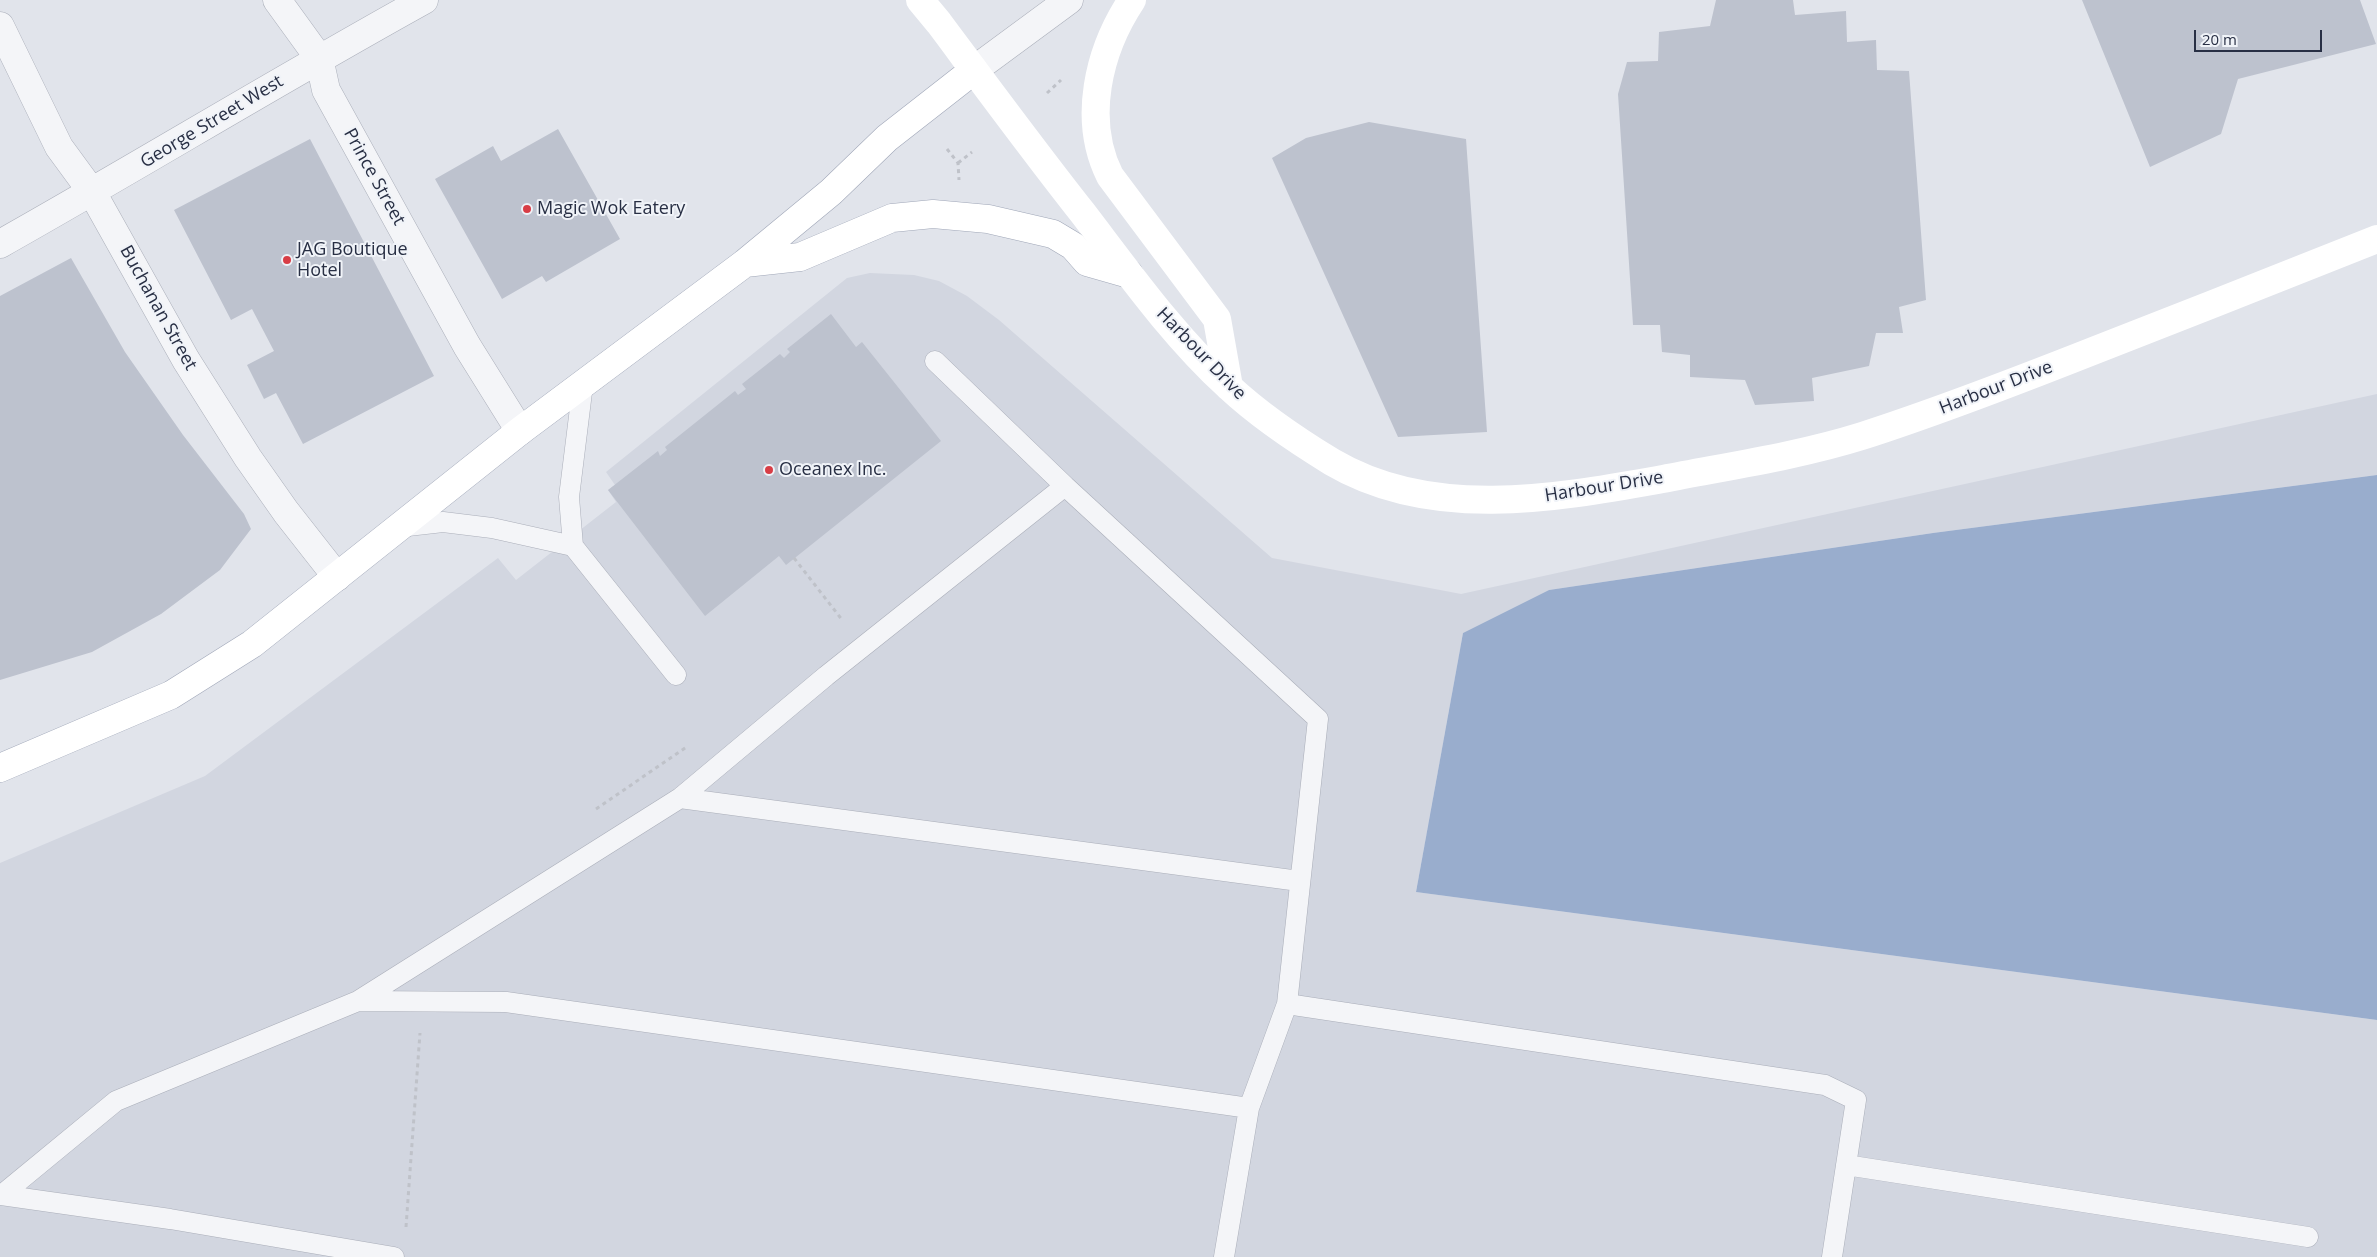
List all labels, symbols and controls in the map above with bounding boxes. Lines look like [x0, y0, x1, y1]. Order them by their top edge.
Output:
scale bar [2197, 20, 2324, 52]
text: 20 m [2202, 29, 2237, 49]
street label: George Street West [137, 71, 287, 173]
street label: Prince Street [339, 125, 409, 229]
place label: Magic Wok Eatery [537, 198, 685, 220]
marker: Magic Wok Eatery [521, 203, 533, 215]
place label: JAG Boutique Hotel [297, 239, 408, 282]
street label: Buchanan Street [115, 242, 201, 374]
marker: JAG Boutique Hotel [281, 254, 293, 266]
street label: Harbour Drive [1152, 303, 1250, 405]
street label: Harbour Drive [1936, 356, 2056, 420]
place label: Oceanex Inc. [779, 459, 886, 481]
marker: Oceanex Inc. [763, 464, 775, 476]
street label: Harbour Drive [1543, 467, 1665, 507]

